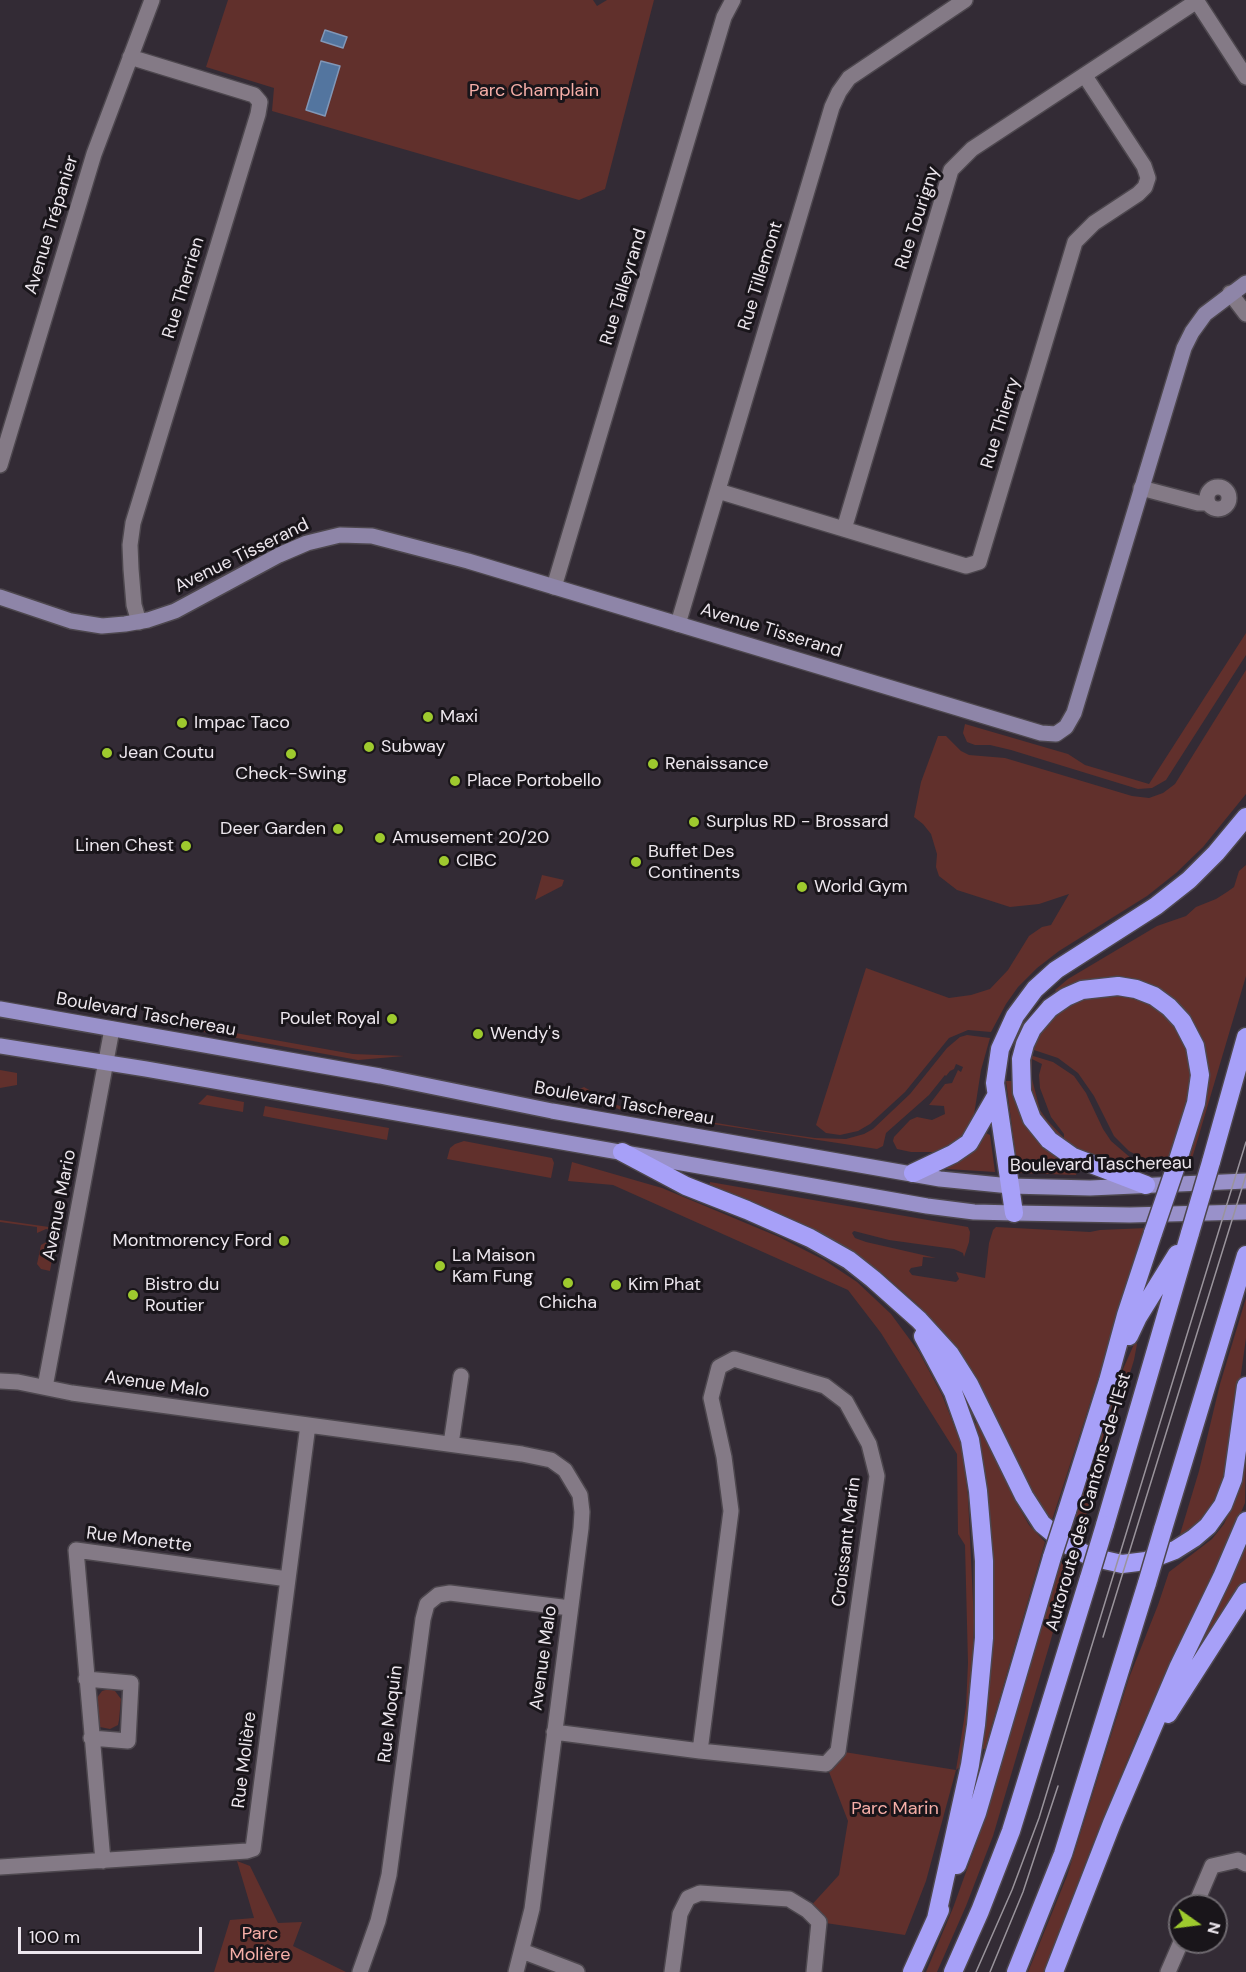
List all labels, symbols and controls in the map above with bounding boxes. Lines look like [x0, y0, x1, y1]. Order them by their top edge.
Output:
park label: Parc Champlain [469, 80, 599, 102]
street label: Avenue Trépanier [21, 153, 83, 297]
street label: Rue Tourigny [891, 164, 945, 272]
street label: Rue Tillemont [734, 219, 788, 333]
street label: Rue Talleyrand [596, 226, 652, 348]
street label: Rue Therrien [158, 235, 210, 341]
street label: Rue Thierry [977, 375, 1025, 471]
street label: Avenue Tisserand [171, 514, 313, 598]
street label: Avenue Tisserand [698, 599, 844, 663]
place label: Maxi [440, 706, 478, 728]
marker: Maxi [421, 710, 435, 724]
place label: Impac Taco [194, 712, 290, 734]
marker: Impac Taco [175, 716, 189, 730]
place label: Subway [381, 736, 446, 758]
marker: Subway [362, 740, 376, 754]
place label: Jean Coutu [119, 742, 214, 764]
marker: Jean Coutu [100, 746, 114, 760]
marker: Check-Swing [284, 747, 298, 761]
place label: Renaissance [665, 753, 769, 775]
marker: Renaissance [646, 757, 660, 771]
place label: Check-Swing [235, 763, 347, 785]
place label: Place Portobello [467, 770, 601, 792]
marker: Place Portobello [448, 774, 462, 788]
place label: Surplus RD - Brossard [706, 811, 889, 833]
marker: Surplus RD - Brossard [687, 815, 701, 829]
place label: Deer Garden [220, 818, 326, 840]
marker: Deer Garden [331, 822, 345, 836]
place label: Amusement 20/20 [392, 827, 549, 849]
marker: Amusement 20/20 [373, 831, 387, 845]
place label: Linen Chest [75, 835, 174, 857]
marker: Linen Chest [179, 839, 193, 853]
place label: Buffet Des Continents [648, 841, 740, 884]
place label: CIBC [456, 850, 497, 872]
marker: CIBC [437, 854, 451, 868]
marker: Buffet Des Continents [629, 855, 643, 869]
place label: World Gym [814, 876, 908, 898]
marker: World Gym [795, 880, 809, 894]
street label: Boulevard Taschereau [54, 989, 238, 1041]
place label: Poulet Royal [280, 1008, 380, 1030]
marker: Poulet Royal [385, 1012, 399, 1026]
place label: Wendy's [490, 1023, 560, 1045]
marker: Wendy's [471, 1027, 485, 1041]
street label: Boulevard Taschereau [532, 1078, 716, 1130]
street label: Avenue Mario [39, 1148, 81, 1262]
street label: Boulevard Taschereau [1010, 1153, 1192, 1177]
place label: Montmorency Ford [113, 1230, 272, 1252]
marker: Montmorency Ford [277, 1234, 291, 1248]
place label: La Maison Kam Fung [452, 1245, 535, 1288]
marker: La Maison Kam Fung [433, 1259, 447, 1273]
place label: Bistro du Routier [145, 1274, 219, 1316]
place label: Kim Phat [628, 1274, 701, 1296]
marker: Chicha [561, 1276, 575, 1290]
marker: Kim Phat [609, 1278, 623, 1292]
marker: Bistro du Routier [126, 1288, 140, 1302]
place label: Chicha [539, 1292, 597, 1314]
street label: Avenue Malo [103, 1367, 211, 1403]
street label: Autoroute des Cantons-de-l'Est [1042, 1370, 1136, 1634]
street label: Croissant Marin [828, 1476, 866, 1608]
street label: Rue Monette [85, 1523, 193, 1557]
street label: Avenue Malo [526, 1604, 562, 1712]
street label: Rue Moquin [374, 1664, 408, 1764]
street label: Rue Molière [228, 1711, 262, 1809]
park label: Parc Marin [851, 1798, 939, 1820]
north arrow [1168, 1894, 1228, 1954]
scale bar [21, 1915, 206, 1953]
text: N [1202, 1920, 1226, 1936]
park label: Parc Molière [230, 1923, 290, 1966]
text: 100 m [29, 1925, 80, 1949]

